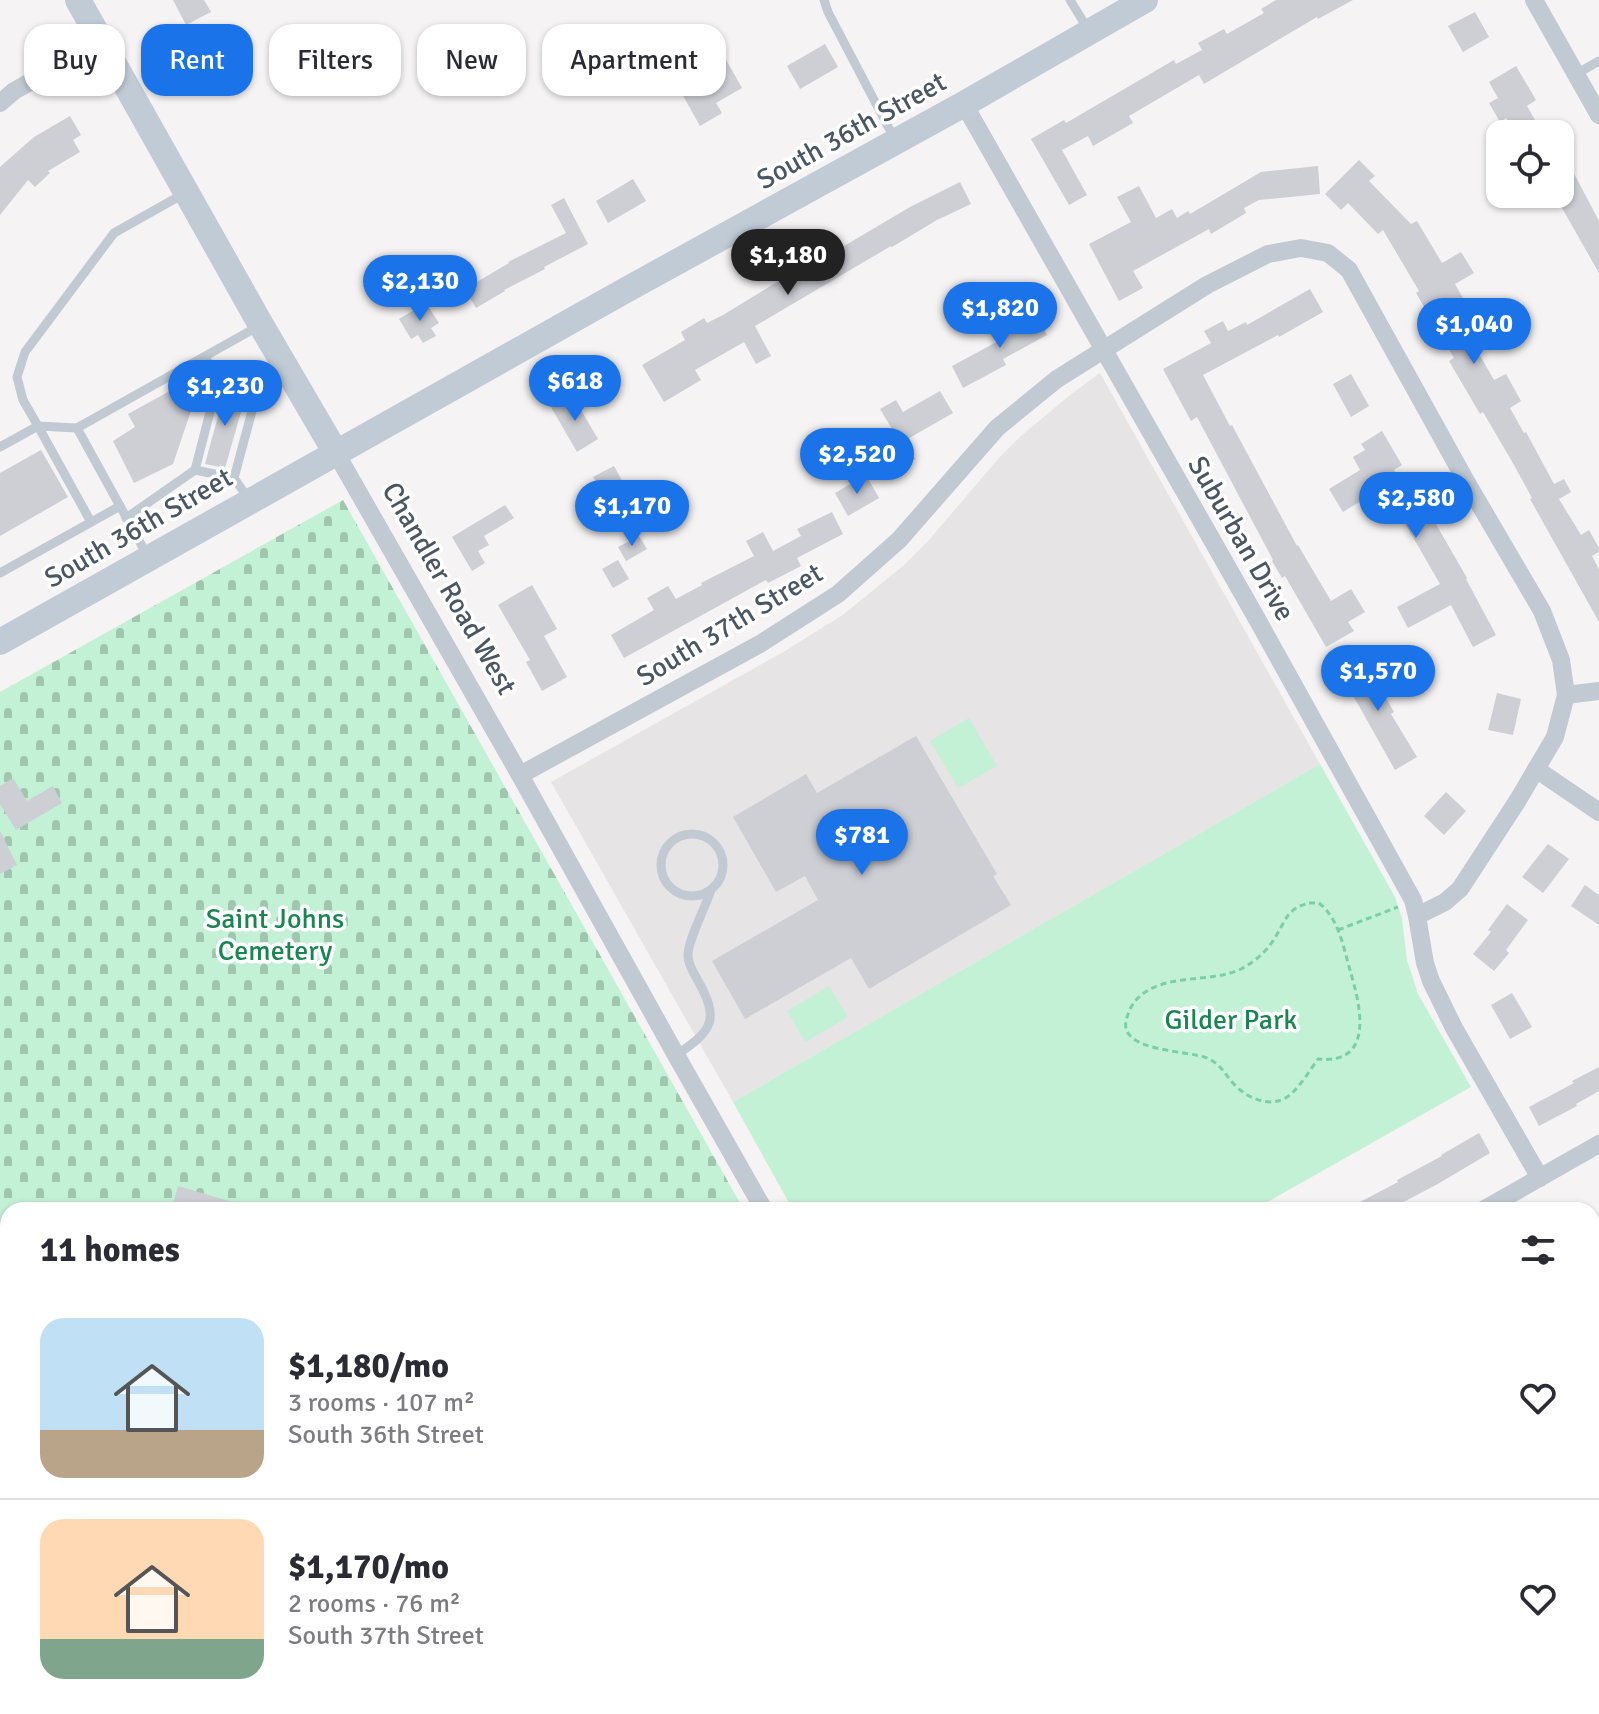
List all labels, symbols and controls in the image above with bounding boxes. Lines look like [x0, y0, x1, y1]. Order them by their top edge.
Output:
chip: Buy [24, 24, 125, 96]
chip: Rent [141, 24, 253, 96]
chip: Filters [269, 24, 401, 96]
chip: New [417, 24, 526, 96]
chip: Apartment [542, 24, 726, 96]
street label: South 36th Street [751, 65, 952, 197]
map controls [1486, 120, 1574, 208]
button: locate [1486, 120, 1574, 208]
pin: $1,180 [723, 229, 853, 297]
text: $1,180 [749, 239, 827, 271]
pin: $2,130 [355, 255, 485, 323]
text: $2,130 [381, 265, 459, 297]
pin: $1,820 [935, 282, 1065, 350]
text: $1,820 [961, 292, 1039, 324]
pin: $1,040 [1409, 298, 1539, 366]
text: $1,040 [1435, 308, 1513, 340]
pin: $618 [528, 355, 622, 423]
pin: $1,230 [160, 360, 290, 428]
text: $618 [547, 365, 603, 397]
text: $1,230 [186, 370, 264, 402]
pin: $2,520 [792, 428, 922, 496]
text: $2,520 [818, 438, 896, 470]
street label: Suburban Drive [1180, 450, 1302, 627]
street label: South 36th Street [39, 460, 239, 595]
pin: $2,580 [1351, 472, 1481, 540]
street label: Chandler Road West [374, 476, 524, 701]
pin: $1,170 [567, 480, 697, 548]
text: $2,580 [1377, 482, 1455, 514]
text: $1,170 [593, 490, 671, 522]
street label: South 37th Street [630, 556, 829, 694]
pin: $1,570 [1313, 645, 1443, 713]
text: $1,570 [1339, 655, 1417, 687]
pin: $781 [815, 809, 909, 877]
text: $781 [834, 819, 890, 851]
park label: Saint Johns Cemetery [206, 902, 344, 968]
park label: Gilder Park [1165, 1003, 1297, 1037]
icon: filters [1516, 1228, 1560, 1272]
text: 11 homes [40, 1229, 180, 1271]
text: $1,180/mo [288, 1345, 449, 1387]
icon: home [104, 1350, 200, 1446]
icon: heart [1516, 1376, 1560, 1420]
text: 3 rooms · 107 m² [288, 1387, 475, 1419]
text: South 36th Street [288, 1419, 484, 1451]
text: $1,170/mo [288, 1546, 449, 1588]
icon: home [104, 1551, 200, 1647]
icon: heart [1516, 1577, 1560, 1621]
text: 2 rooms · 76 m² [288, 1588, 461, 1620]
text: South 37th Street [288, 1620, 484, 1652]

